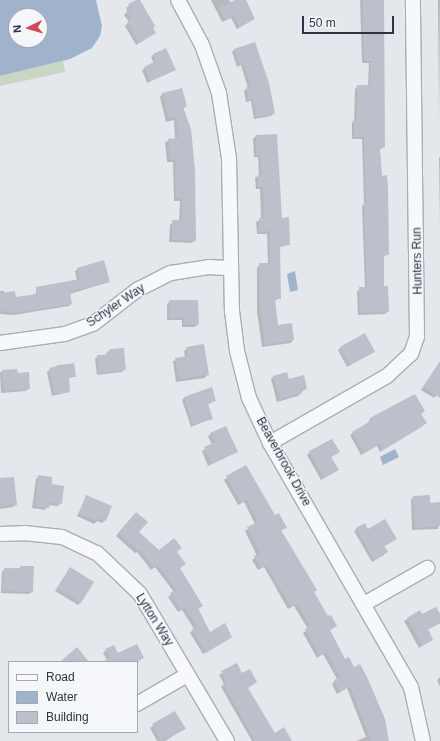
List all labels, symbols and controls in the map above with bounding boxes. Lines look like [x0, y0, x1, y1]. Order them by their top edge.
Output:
north arrow [8, 8, 48, 48]
scale bar [304, 8, 396, 34]
text: 50 m [309, 16, 336, 30]
text: N [11, 24, 23, 33]
street label: Hunters Run [410, 227, 426, 295]
street label: Schyler Way [84, 281, 148, 331]
street label: Beaverbrook Drive [253, 415, 313, 509]
street label: Lytton Way [132, 591, 176, 649]
legend [8, 661, 138, 733]
text: Road [46, 670, 75, 684]
text: Water [46, 690, 78, 704]
text: Building [46, 710, 89, 724]

